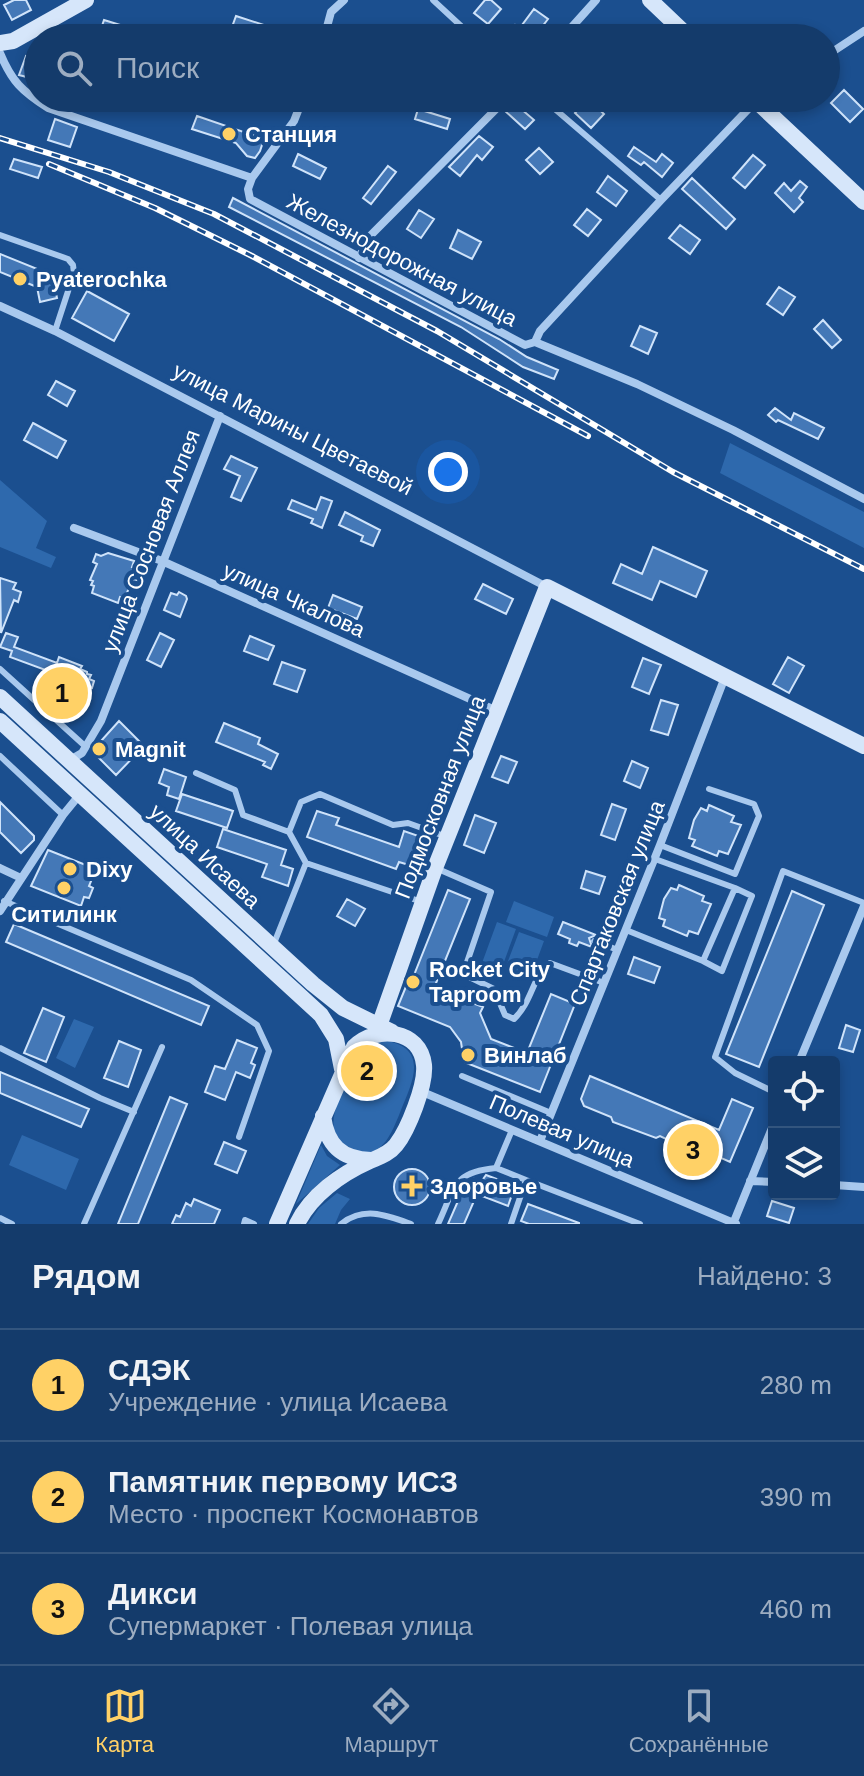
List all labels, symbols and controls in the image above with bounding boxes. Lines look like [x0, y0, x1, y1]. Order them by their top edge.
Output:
search box [24, 24, 840, 112]
icon: search [52, 46, 96, 90]
text: Поиск [116, 51, 199, 84]
place label: Станция [245, 122, 337, 147]
marker: Станция [220, 125, 238, 143]
street label: Железнодорожная улица [283, 189, 522, 332]
place label: Pyaterochka [36, 267, 168, 292]
marker: Pyaterochka [11, 270, 29, 288]
street label: улица Марины Цветаевой [169, 358, 417, 500]
street label: улица Сосновая Аллея [97, 426, 205, 656]
your location [428, 452, 468, 492]
street label: улица Чкалова [219, 558, 369, 643]
pin: 1 [36, 663, 88, 723]
street label: Подмосковная улица [390, 691, 491, 902]
place label: Magnit [115, 737, 187, 762]
marker: Magnit [90, 740, 108, 758]
street label: Спартаковская улица [564, 796, 670, 1009]
street label: улица Исаева [145, 799, 266, 914]
place label: Dixy [86, 857, 133, 882]
marker: Dixy [61, 860, 79, 878]
marker: Ситилинк [55, 879, 73, 897]
place label: Ситилинк [11, 902, 118, 927]
place label: Rocket City Taproom [429, 957, 551, 1007]
marker: Rocket City Taproom [404, 973, 422, 991]
pin: 2 [341, 1041, 393, 1101]
place label: Винлаб [484, 1043, 567, 1068]
marker: Винлаб [459, 1046, 477, 1064]
map controls [768, 1056, 840, 1200]
button: locate [768, 1056, 840, 1128]
street label: Полевая улица [486, 1089, 639, 1173]
pin: 3 [667, 1120, 719, 1180]
button: layers [768, 1128, 840, 1200]
place label: Здоровье [430, 1174, 537, 1199]
marker: Здоровье [401, 1175, 423, 1197]
text: Рядом [32, 1257, 141, 1295]
text: Найдено: 3 [697, 1261, 832, 1291]
text: СДЭК [108, 1353, 190, 1386]
text: 1 [51, 1370, 65, 1400]
text: 280 m [760, 1370, 832, 1400]
text: Учреждение · улица Исаева [108, 1387, 447, 1417]
text: Памятник первому ИСЗ [108, 1465, 458, 1498]
text: 2 [51, 1482, 65, 1512]
text: 390 m [760, 1482, 832, 1512]
text: Место · проспект Космонавтов [108, 1499, 479, 1529]
text: Дикси [108, 1577, 198, 1610]
text: 3 [51, 1594, 65, 1624]
text: 460 m [760, 1594, 832, 1624]
text: Супермаркет · Полевая улица [108, 1611, 473, 1641]
tab: Карта [95, 1684, 154, 1758]
tab: Маршрут [345, 1684, 438, 1758]
tab: Сохранённые [629, 1684, 769, 1758]

